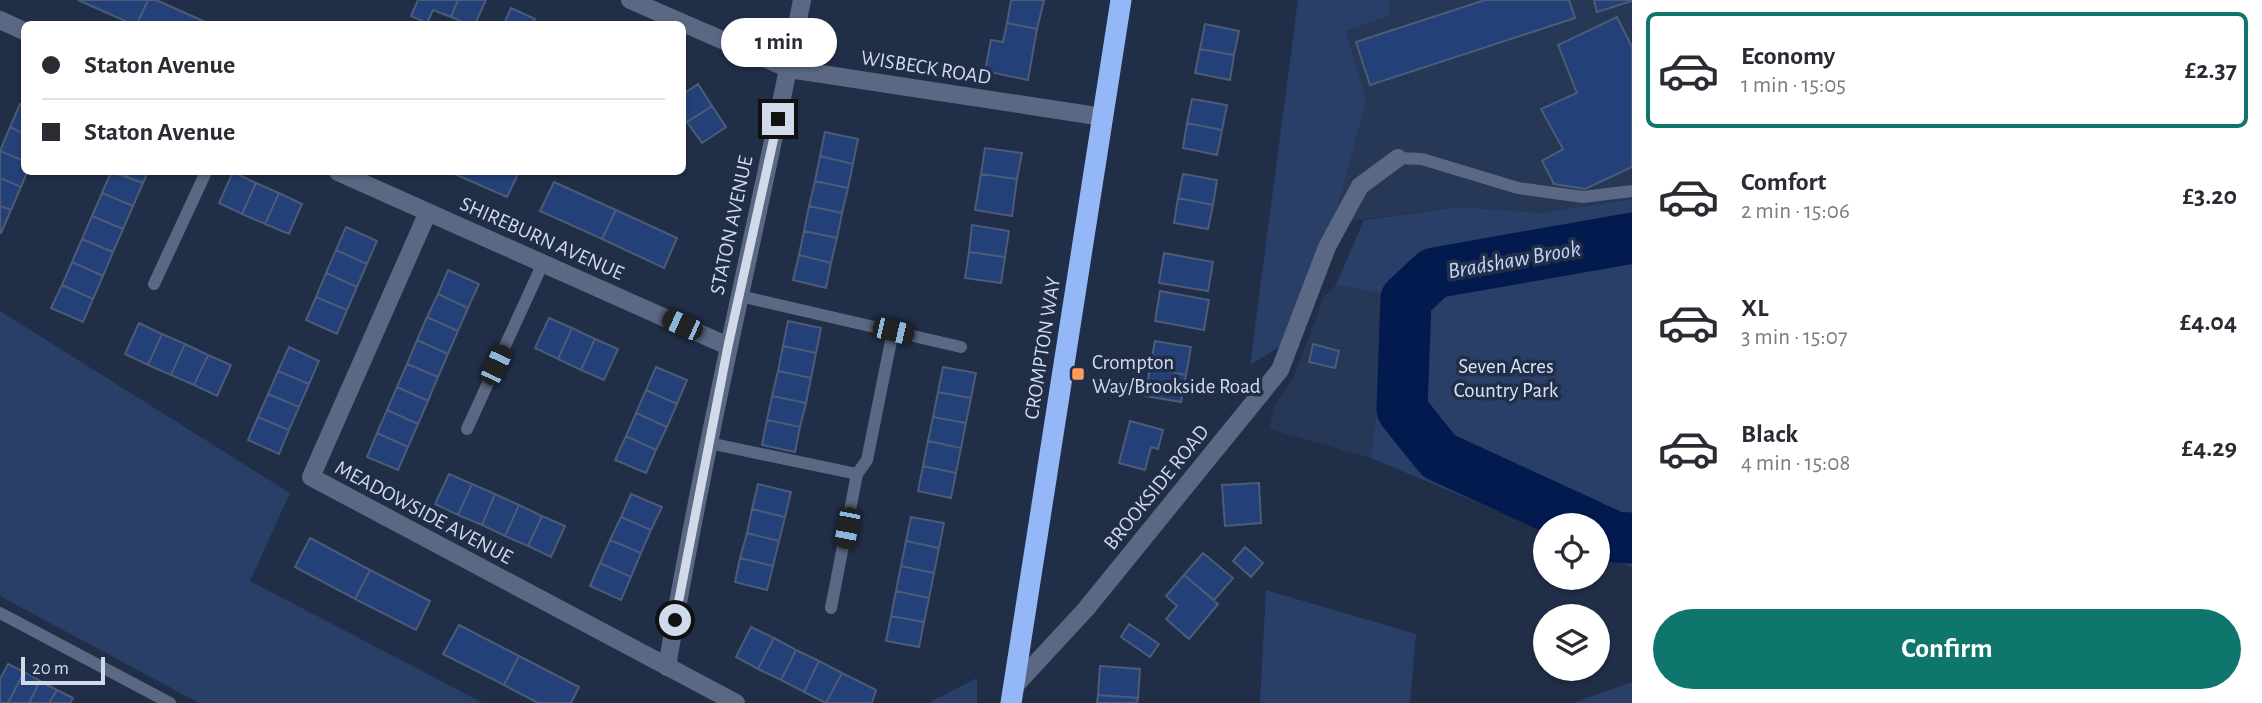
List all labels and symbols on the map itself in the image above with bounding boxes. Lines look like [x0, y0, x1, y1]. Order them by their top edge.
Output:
callout: 1 min [720, 18, 836, 66]
street label: WISBECK ROAD [859, 47, 992, 88]
route end [762, 103, 794, 135]
street label: STATON AVENUE [707, 154, 756, 297]
street label: SHIREBURN AVENUE [457, 193, 627, 284]
water label: Bradshaw Brook [1446, 237, 1583, 283]
street label: CROMPTON WAY [1021, 275, 1064, 421]
car [659, 307, 706, 343]
car [871, 316, 916, 346]
car [478, 342, 515, 388]
place label: Crompton Way/Brookside Road [1092, 352, 1261, 397]
park label: Seven Acres Country Park [1454, 356, 1559, 401]
marker: Crompton Way/Brookside Road [1070, 366, 1086, 382]
street label: BROOKSIDE ROAD [1100, 421, 1213, 554]
street label: MEADOWSIDE AVENUE [332, 457, 516, 568]
car [833, 505, 862, 551]
route start [659, 604, 691, 636]
scale bar [21, 654, 105, 686]

